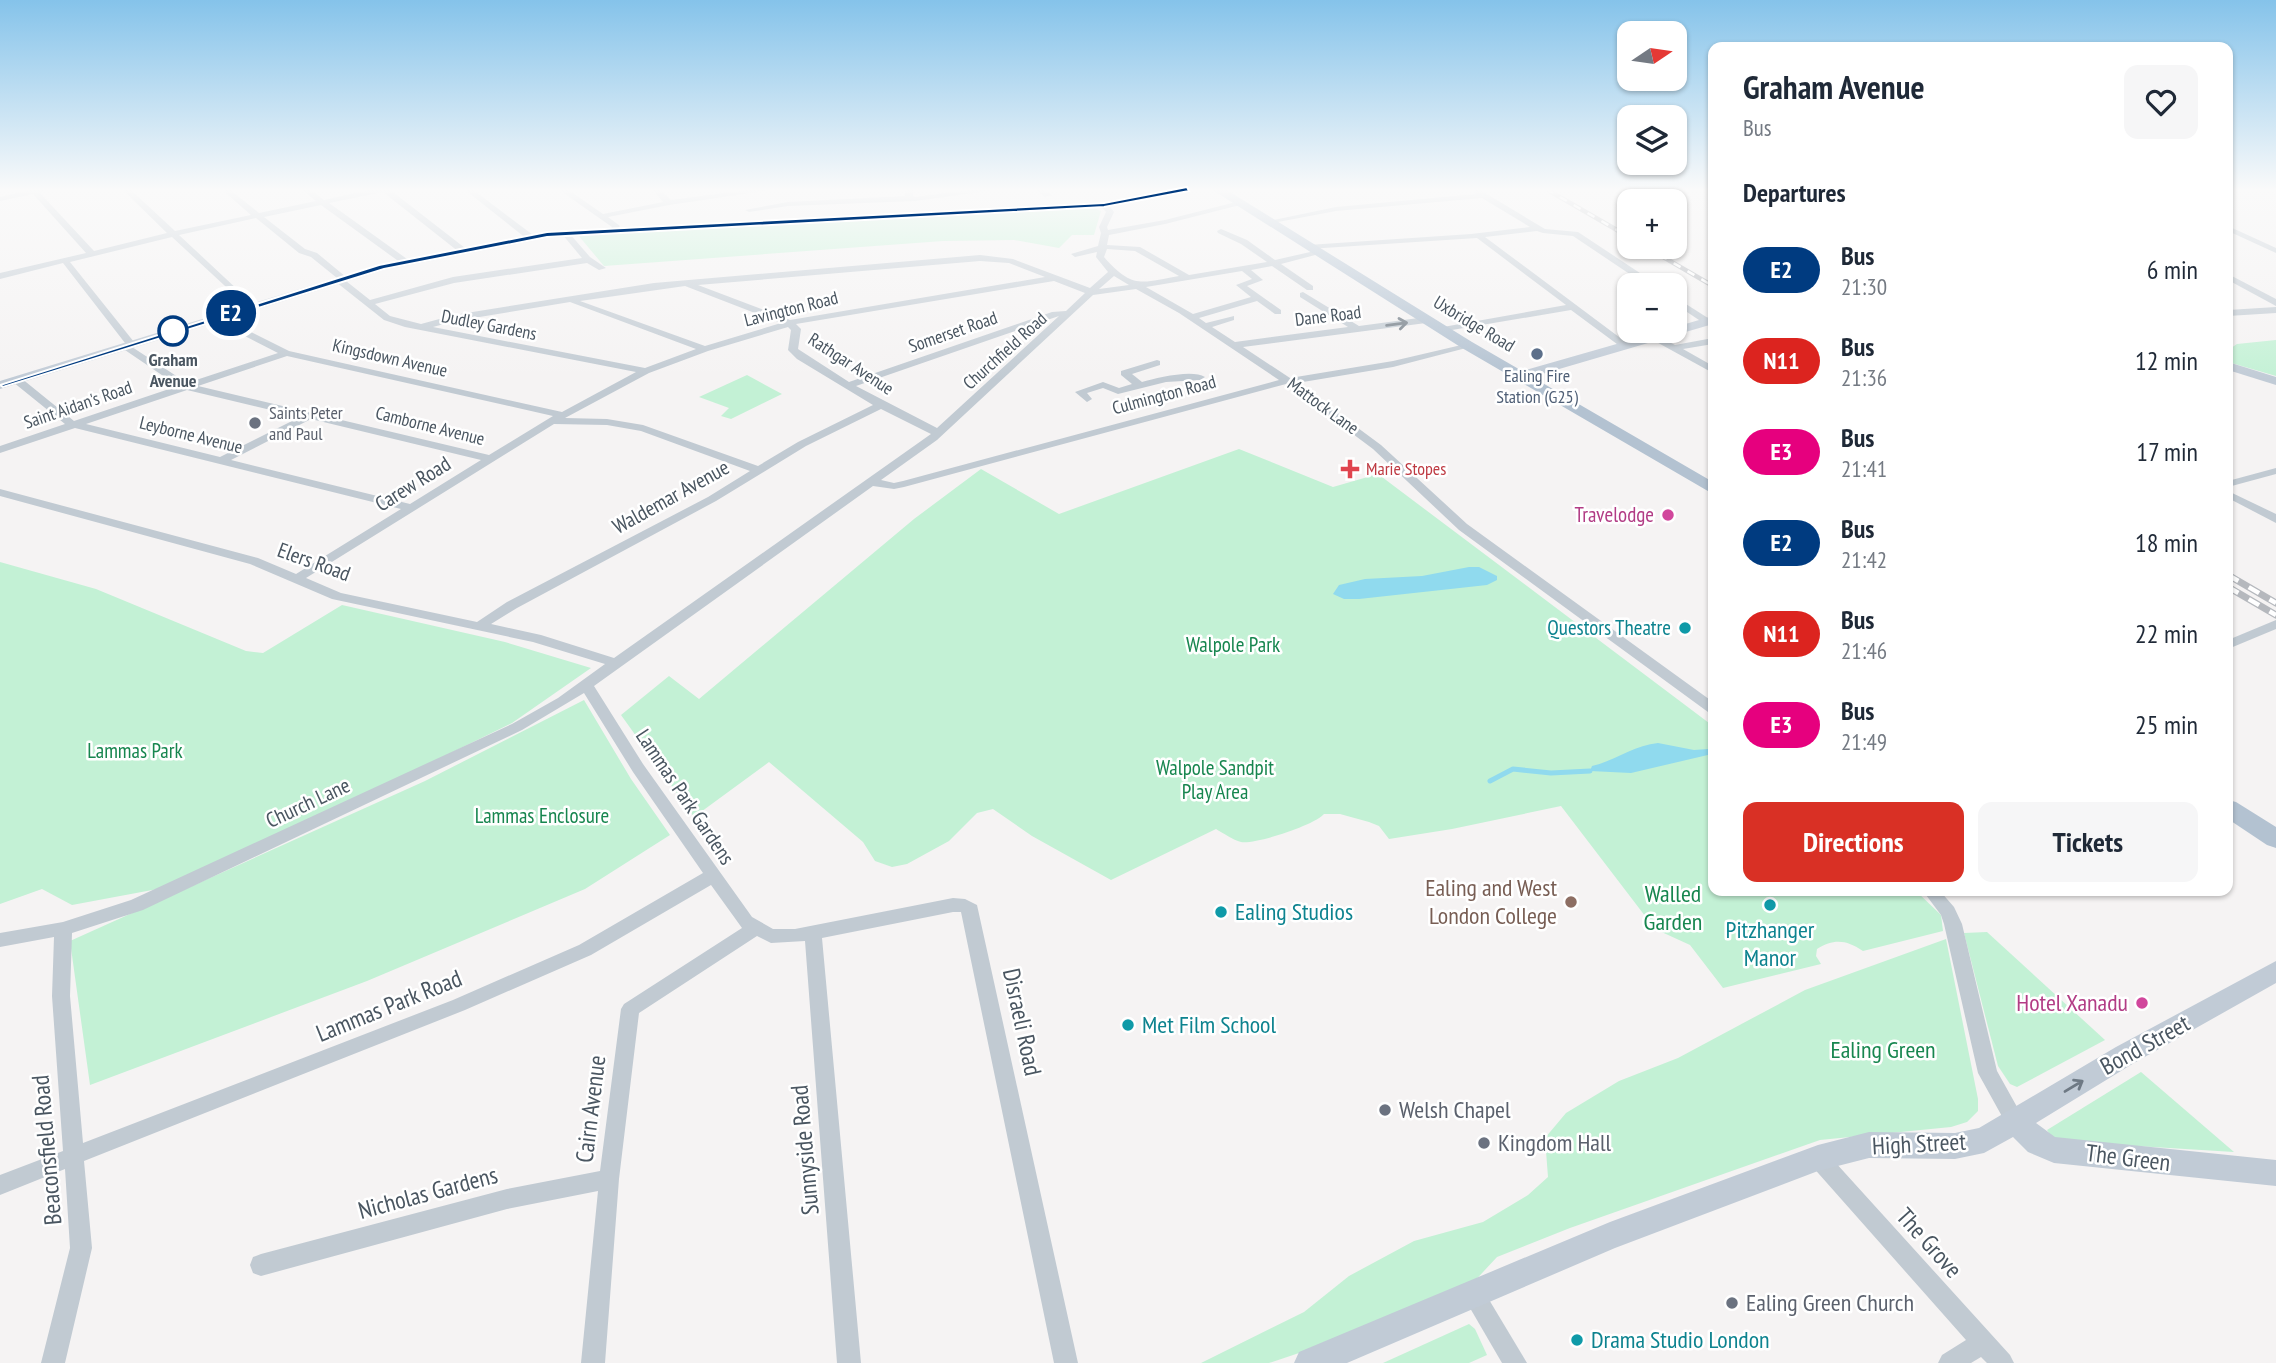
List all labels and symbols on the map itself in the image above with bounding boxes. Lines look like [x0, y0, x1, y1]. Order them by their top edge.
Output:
north arrow [1617, 21, 1687, 91]
street label: Lavington Road [742, 286, 840, 331]
line badge: E2 [200, 290, 262, 336]
street label: Uxbridge Road [1429, 290, 1519, 357]
street label: Dane Road [1294, 300, 1362, 331]
street label: Dudley Gardens [439, 304, 539, 345]
street label: Somerset Road [905, 306, 1000, 357]
street label: Churchfield Road [958, 307, 1051, 394]
marker: Graham Avenue [158, 316, 188, 346]
one-way arrow [1385, 317, 1407, 330]
street label: Rathgar Avenue [804, 327, 898, 400]
street label: Kingsdown Avenue [330, 333, 450, 382]
marker: Ealing Fire Station (G25) [1529, 346, 1545, 362]
place label: Graham Avenue [148, 348, 198, 392]
place label: Ealing Fire Station (G25) [1496, 364, 1579, 408]
street label: Culmington Road [1110, 370, 1218, 419]
street label: Mattock Lane [1283, 372, 1364, 439]
street label: Saint Aidan's Road [21, 375, 135, 434]
place label: Saints Peter and Paul [269, 401, 343, 445]
street label: Camborne Avenue [373, 401, 487, 450]
street label: Leyborne Avenue [137, 411, 245, 458]
marker: Saints Peter and Paul [247, 415, 263, 431]
street label: Carew Road [370, 450, 456, 517]
street label: Waldemar Avenue [608, 453, 734, 540]
place label: Marie Stopes [1366, 457, 1446, 480]
marker: Marie Stopes [1340, 459, 1360, 479]
place label: Travelodge [1575, 501, 1654, 528]
marker: Travelodge [1660, 507, 1676, 523]
street label: Elers Road [274, 536, 354, 587]
place label: Questors Theatre [1547, 614, 1671, 641]
marker: Questors Theatre [1677, 620, 1693, 636]
park label: Walpole Park [1186, 631, 1280, 658]
street label: Lammas Park Gardens [630, 724, 741, 870]
park label: Lammas Park [87, 737, 183, 764]
park label: Walpole Sandpit Play Area [1156, 754, 1274, 805]
street label: Church Lane [261, 771, 354, 834]
park label: Lammas Enclosure [475, 802, 609, 829]
place label: Ealing and West London College [1425, 872, 1557, 931]
park label: Walled Garden [1644, 878, 1702, 937]
marker: Ealing and West London College [1563, 894, 1579, 910]
place label: Ealing Studios [1235, 896, 1353, 927]
marker: Pitzhanger Manor [1762, 897, 1778, 913]
marker: Ealing Studios [1213, 904, 1229, 920]
place label: Pitzhanger Manor [1726, 914, 1815, 973]
street label: Lammas Park Road [311, 962, 466, 1049]
street label: Disraeli Road [996, 965, 1049, 1078]
place label: Hotel Xanadu [2016, 987, 2128, 1018]
marker: Hotel Xanadu [2134, 995, 2150, 1011]
street label: Bond Street [2095, 1007, 2195, 1082]
place label: Met Film School [1142, 1009, 1276, 1040]
marker: Met Film School [1120, 1017, 1136, 1033]
park label: Ealing Green [1830, 1034, 1936, 1065]
street label: Cairn Avenue [569, 1054, 612, 1164]
street label: Beaconsfield Road [25, 1074, 68, 1226]
one-way arrow [2063, 1079, 2083, 1093]
street label: Sunnyside Road [783, 1084, 826, 1216]
place label: Welsh Chapel [1399, 1094, 1511, 1125]
marker: Welsh Chapel [1377, 1102, 1393, 1118]
street label: High Street [1871, 1126, 1967, 1161]
place label: Kingdom Hall [1498, 1127, 1611, 1158]
marker: Kingdom Hall [1476, 1135, 1492, 1151]
street label: The Green [2084, 1137, 2172, 1178]
street label: Nicholas Gardens [355, 1159, 501, 1226]
street label: The Grove [1890, 1201, 1969, 1284]
place label: Ealing Green Church [1746, 1287, 1914, 1318]
marker: Ealing Green Church [1724, 1295, 1740, 1311]
place label: Drama Studio London [1591, 1324, 1770, 1355]
marker: Drama Studio London [1569, 1332, 1585, 1348]

